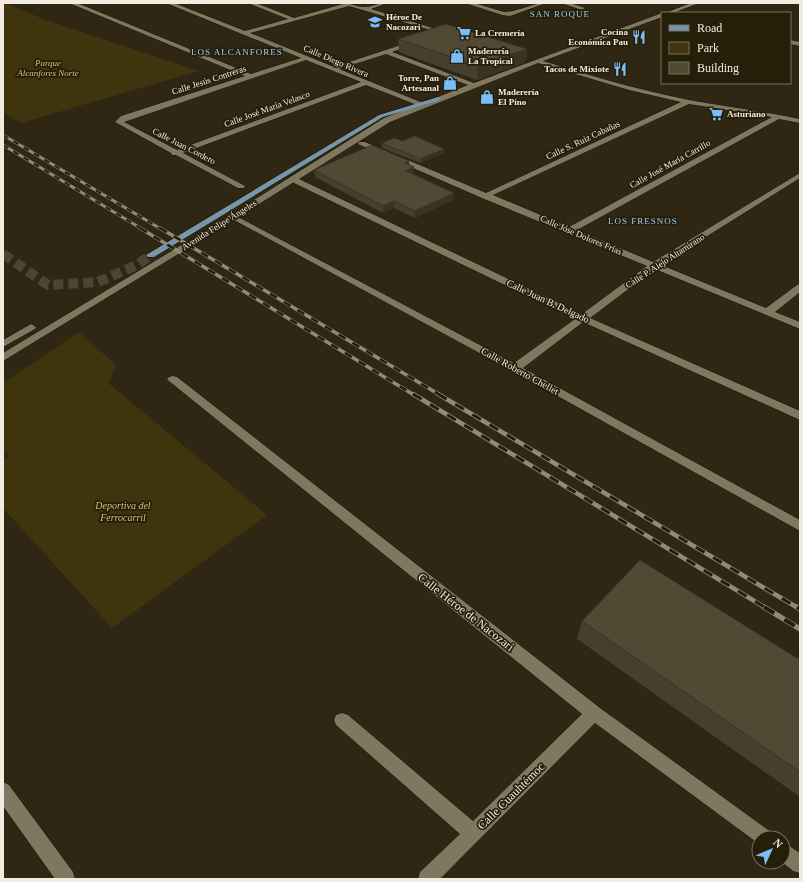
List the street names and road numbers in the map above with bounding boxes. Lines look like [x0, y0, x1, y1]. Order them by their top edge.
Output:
street label: Calle Diego Rivera [302, 43, 370, 79]
street label: Calle Jesús Contreras [171, 63, 248, 97]
street label: Calle José María Velasco [223, 89, 312, 129]
street label: Calle S. Ruiz Cabañas [544, 118, 622, 162]
street label: Calle Juan Cordero [151, 126, 218, 166]
street label: Calle José María Carrillo [628, 137, 713, 190]
street label: Avenida Felipe Ángeles [180, 198, 259, 252]
street label: Calle Jóse Dolores Frías [539, 213, 624, 257]
street label: Calle P. Alejo Altamirano [624, 231, 707, 290]
street label: Calle Juan B. Delgado [505, 277, 591, 325]
street label: Calle Roberto Chellet [479, 345, 561, 397]
street label: Calle Héroe de Nacozari [415, 570, 517, 654]
street label: Calle Cuauhtémoc [475, 760, 547, 832]

